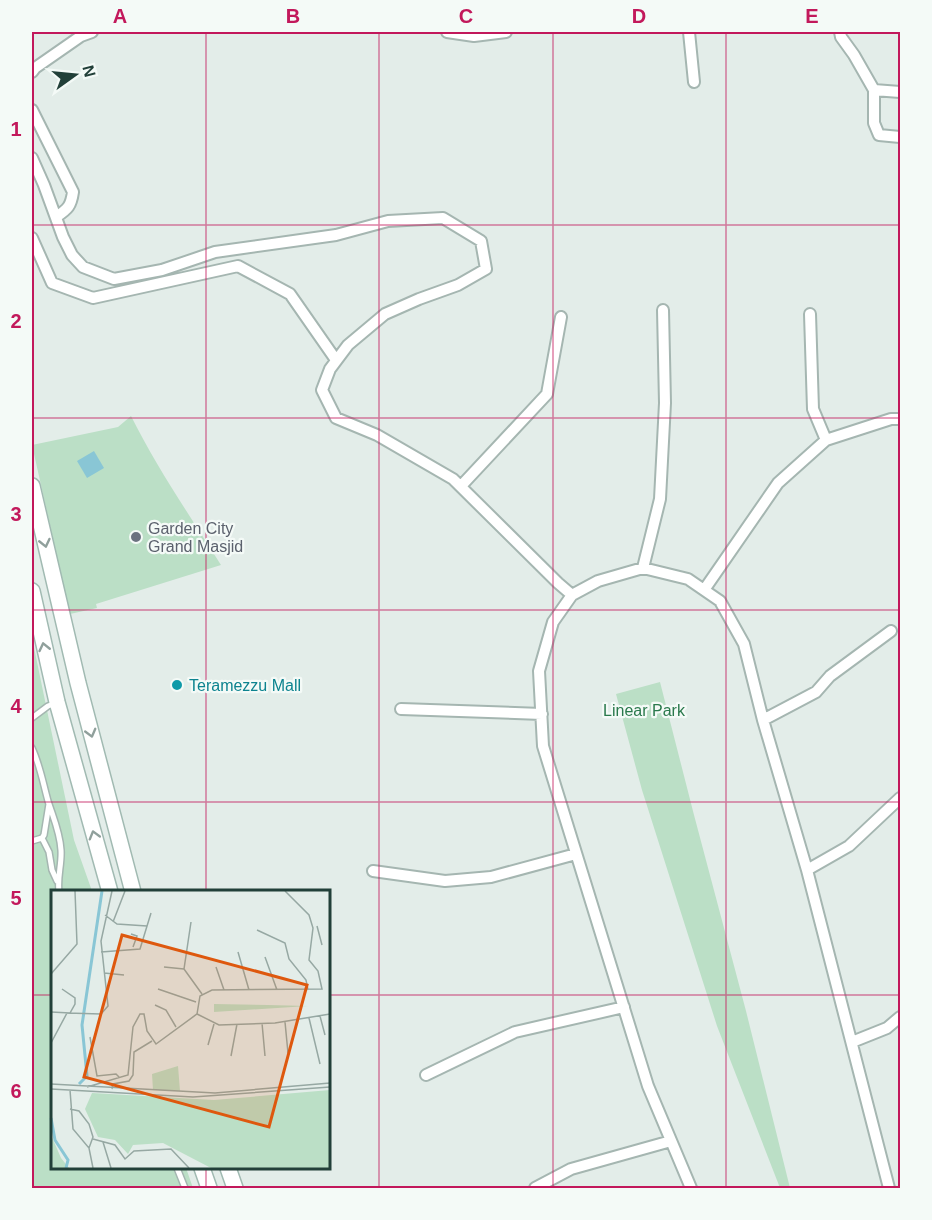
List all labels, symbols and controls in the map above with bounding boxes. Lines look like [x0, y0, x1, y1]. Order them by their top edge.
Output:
text: A [113, 5, 127, 27]
text: B [286, 5, 300, 27]
text: C [459, 5, 473, 27]
text: D [632, 5, 646, 27]
text: E [805, 5, 819, 27]
north arrow [45, 45, 105, 105]
text: N [79, 63, 99, 79]
text: 1 [10, 118, 22, 140]
text: 2 [10, 310, 22, 332]
text: 3 [10, 503, 22, 525]
place label: Garden City Grand Masjid [148, 520, 243, 555]
marker: Garden City Grand Masjid [129, 530, 143, 544]
one-way arrow [37, 538, 50, 548]
one-way arrow [39, 642, 52, 652]
place label: Teramezzu Mall [189, 677, 301, 694]
marker: Teramezzu Mall [170, 678, 184, 692]
text: 4 [10, 695, 22, 717]
park label: Linear Park [603, 702, 686, 719]
one-way arrow [84, 727, 96, 738]
one-way arrow [89, 830, 102, 840]
text: 5 [10, 887, 22, 909]
inset map [51, 890, 330, 1169]
text: 6 [10, 1080, 22, 1102]

